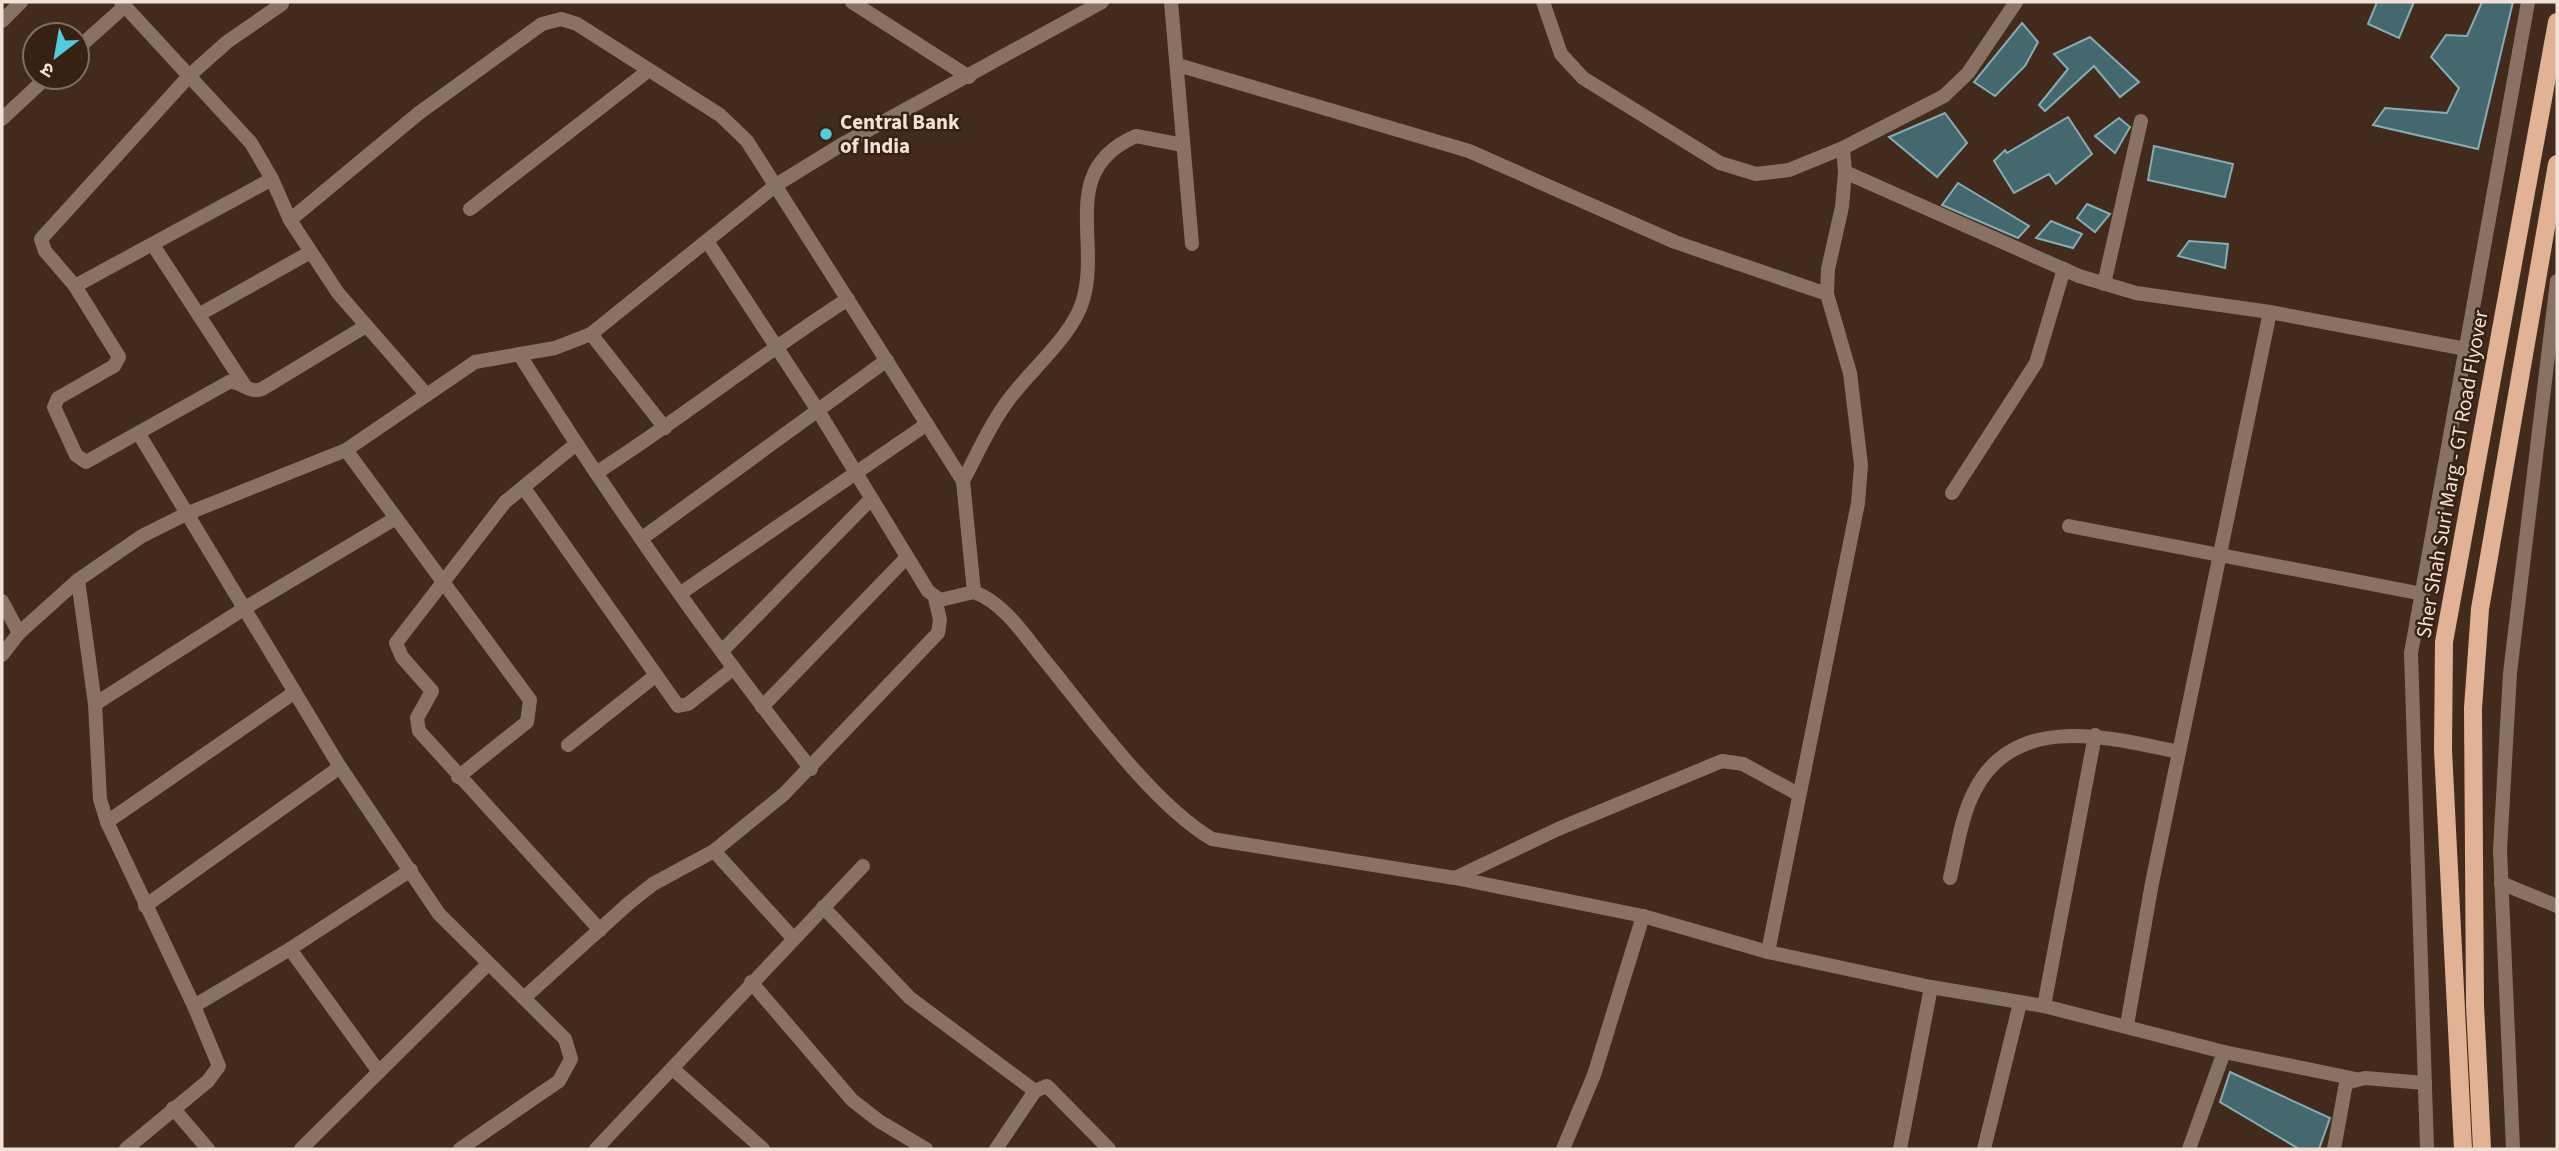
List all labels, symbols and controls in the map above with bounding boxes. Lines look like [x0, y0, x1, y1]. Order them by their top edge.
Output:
north arrow [21, 21, 91, 91]
text: उ [36, 54, 60, 84]
place label: Central Bank of India [840, 107, 960, 161]
marker: Central Bank of India [818, 126, 834, 142]
street label: Sher Shah Suri Marg - GT Road Flyover [2408, 307, 2496, 640]

